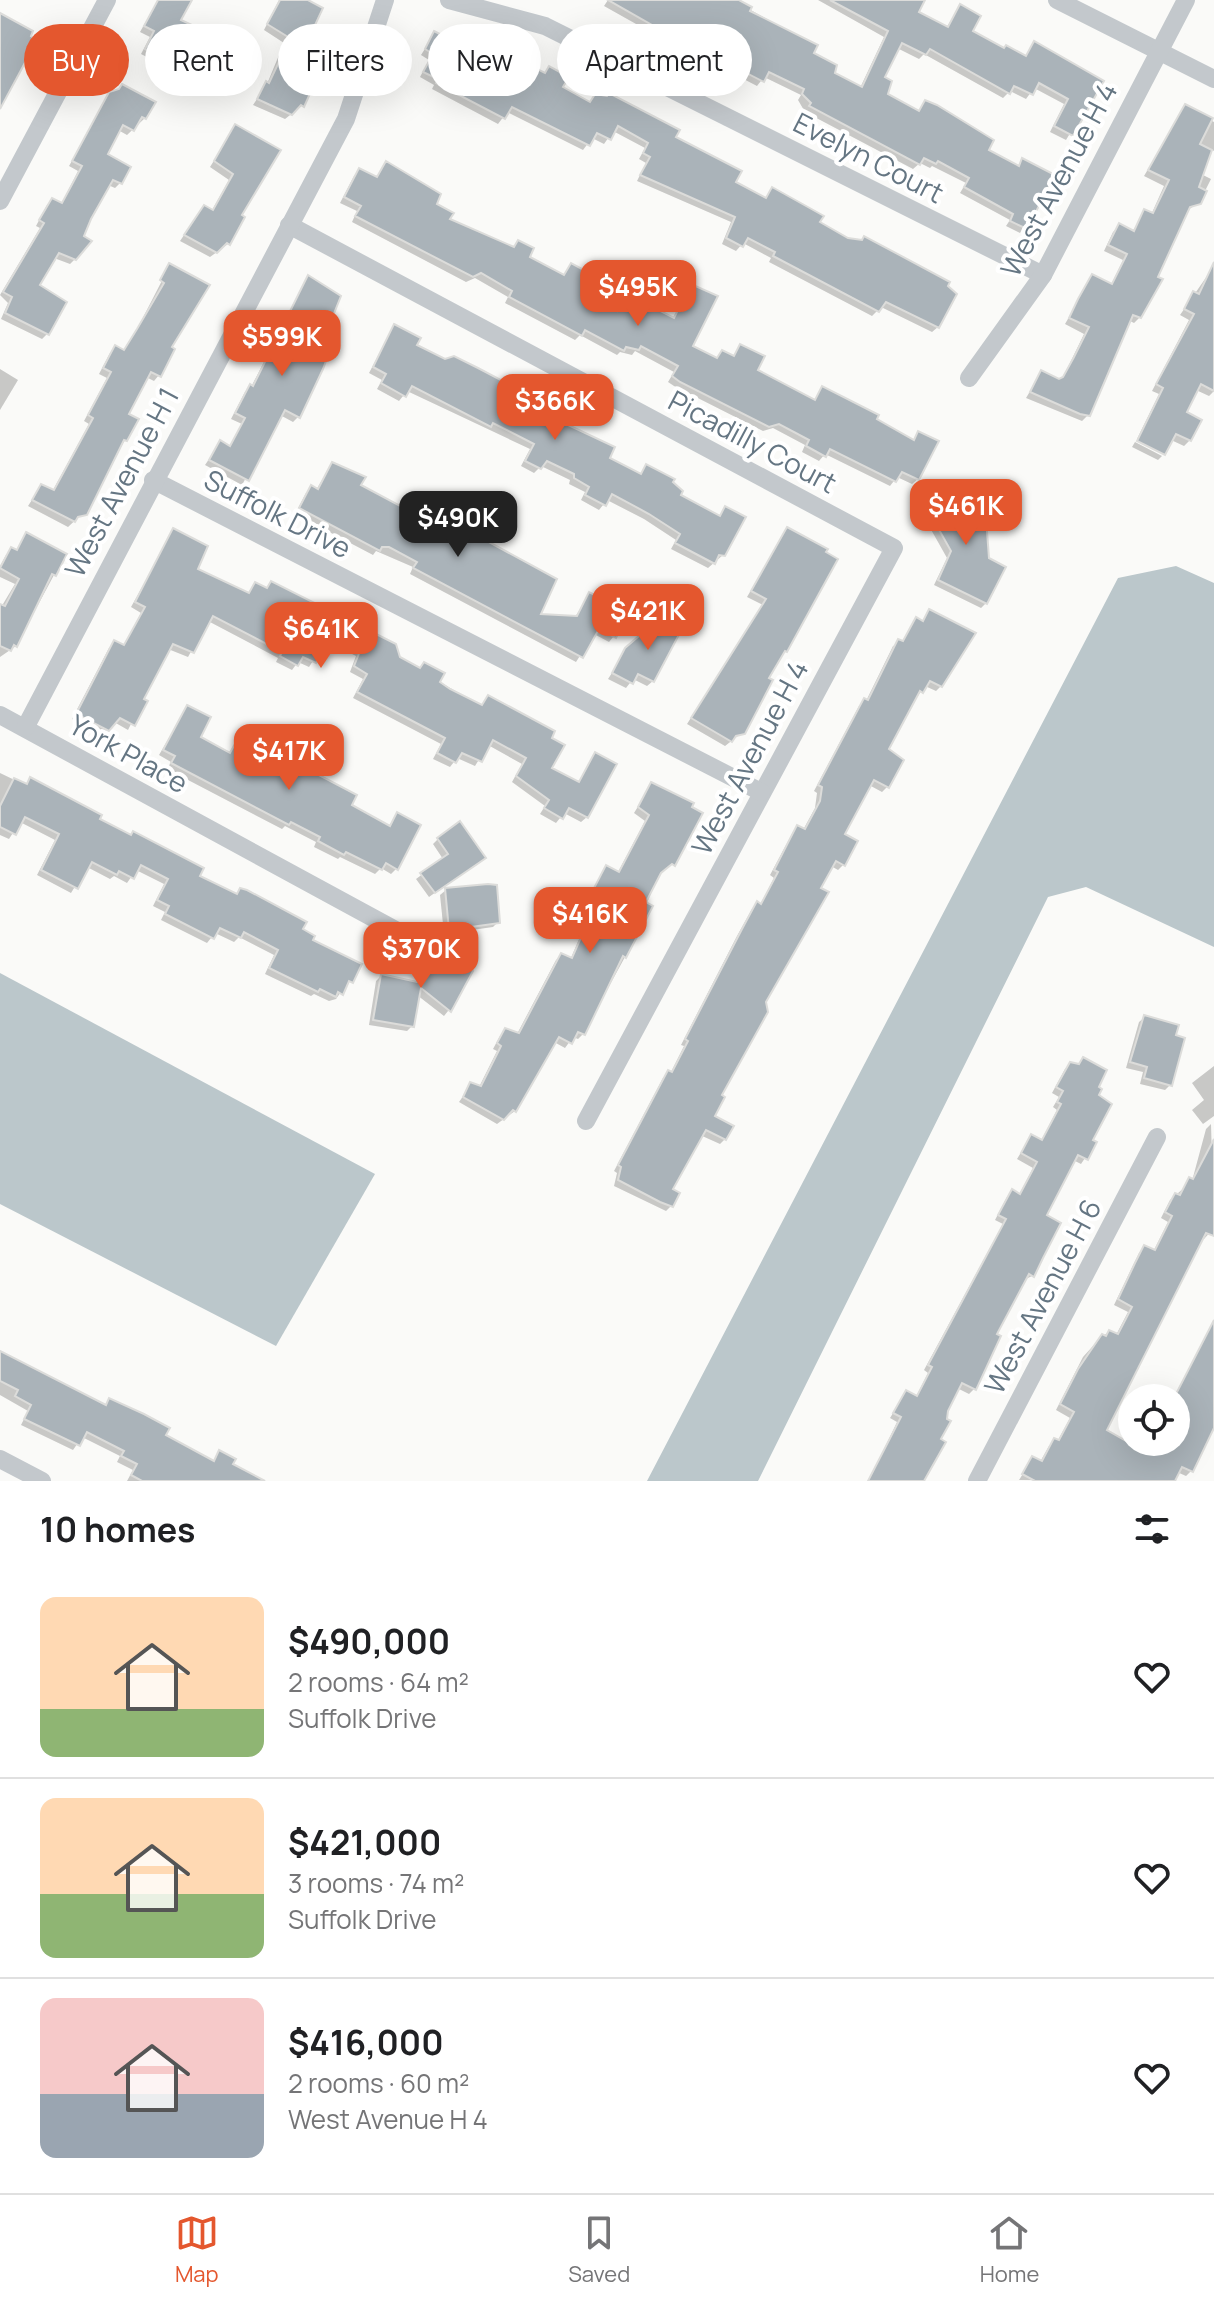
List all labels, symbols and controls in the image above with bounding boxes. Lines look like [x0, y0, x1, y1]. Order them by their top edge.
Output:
chip: Buy [24, 24, 129, 96]
chip: Rent [145, 24, 262, 96]
chip: Filters [278, 24, 412, 96]
chip: New [428, 24, 541, 96]
chip: Apartment [557, 24, 752, 96]
street label: West Avenue H 4 [991, 75, 1125, 283]
street label: Evelyn Court [787, 103, 951, 211]
pin: $495K [582, 260, 694, 328]
text: $495K [598, 268, 678, 304]
pin: $599K [226, 310, 338, 378]
text: $599K [242, 318, 322, 354]
pin: $366K [499, 374, 611, 442]
street label: West Avenue H 1 [55, 381, 187, 583]
street label: Picadilly Court [662, 381, 844, 501]
text: $366K [515, 382, 595, 418]
street label: Suffolk Drive [198, 460, 358, 566]
pin: $461K [910, 479, 1022, 547]
text: $461K [928, 487, 1004, 523]
pin: $490K [402, 491, 514, 559]
text: $490K [417, 499, 499, 535]
pin: $421K [592, 584, 704, 652]
text: $421K [610, 592, 686, 628]
pin: $641K [265, 602, 377, 670]
text: $641K [283, 610, 359, 646]
street label: West Avenue H 4 [682, 653, 816, 861]
street label: York Place [63, 705, 195, 801]
pin: $417K [233, 724, 345, 792]
text: $417K [252, 732, 326, 768]
pin: $416K [534, 887, 646, 955]
text: $416K [552, 895, 628, 931]
pin: $370K [365, 922, 477, 990]
text: $370K [381, 930, 461, 966]
street label: West Avenue H 6 [975, 1192, 1109, 1400]
map controls [1118, 1384, 1190, 1456]
button: locate [1118, 1384, 1190, 1456]
text: 10 homes [40, 1506, 196, 1552]
icon: filters [1130, 1507, 1174, 1551]
text: $490,000 [288, 1618, 450, 1664]
icon: home [104, 1629, 200, 1725]
icon: heart [1130, 1655, 1174, 1699]
text: 2 rooms · 64 m² [288, 1664, 469, 1700]
text: Suffolk Drive [288, 1700, 437, 1736]
text: $421,000 [288, 1819, 441, 1865]
icon: home [104, 1830, 200, 1926]
icon: heart [1130, 1856, 1174, 1900]
text: 3 rooms · 74 m² [288, 1865, 464, 1901]
text: Suffolk Drive [288, 1901, 437, 1937]
text: $416,000 [288, 2019, 444, 2065]
icon: home [104, 2030, 200, 2126]
icon: heart [1130, 2056, 1174, 2100]
text: 2 rooms · 60 m² [288, 2065, 470, 2101]
text: West Avenue H 4 [288, 2101, 488, 2137]
tab: Map [175, 2211, 219, 2289]
tab: Saved [568, 2211, 630, 2289]
tab: Home [980, 2211, 1039, 2289]

